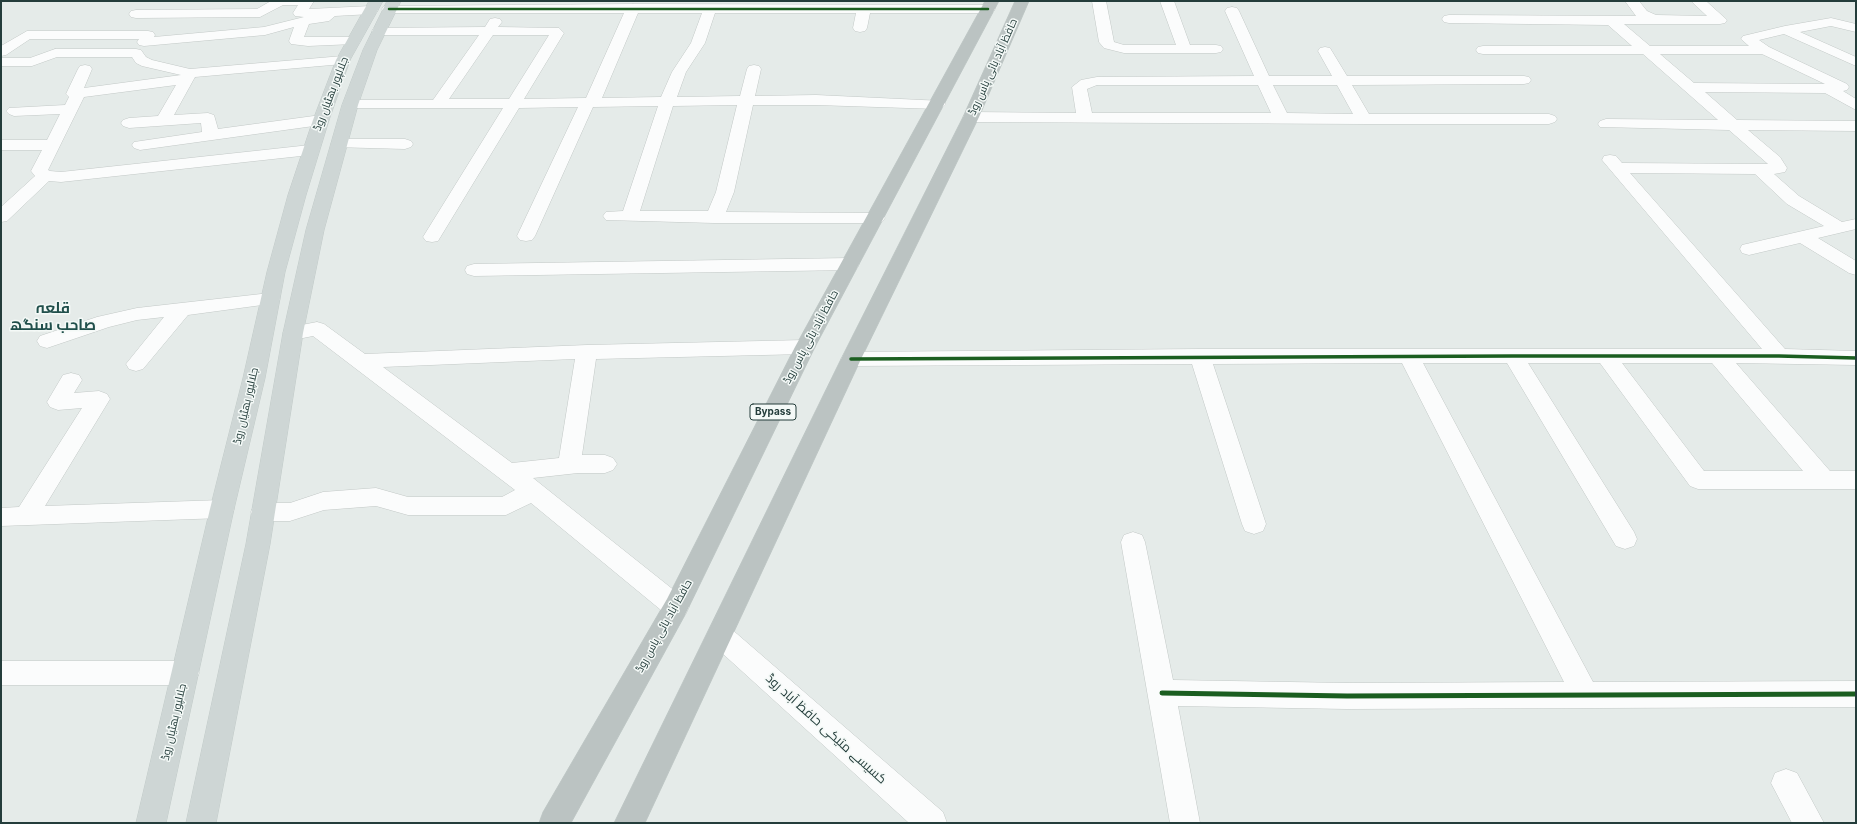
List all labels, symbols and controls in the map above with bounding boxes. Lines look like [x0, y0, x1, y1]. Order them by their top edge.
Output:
street label: حافظ آباد بائی پاس روڈ [966, 17, 1020, 117]
street label: جلالپور بھٹیاں روڈ [311, 55, 351, 133]
street label: حافظ آباد بائی پاس روڈ [781, 288, 841, 386]
district label: قلعہ صاحب سنگھ [10, 299, 96, 334]
street label: جلالپور بھٹیاں روڈ [231, 366, 261, 446]
road number: Bypass [750, 404, 796, 420]
street label: حافظ آباد بائی پاس روڈ [633, 577, 695, 675]
street label: کسیسے متیکی حافظ آباد روڈ [762, 671, 890, 787]
street label: جلالپور بھٹیاں روڈ [159, 682, 189, 762]

